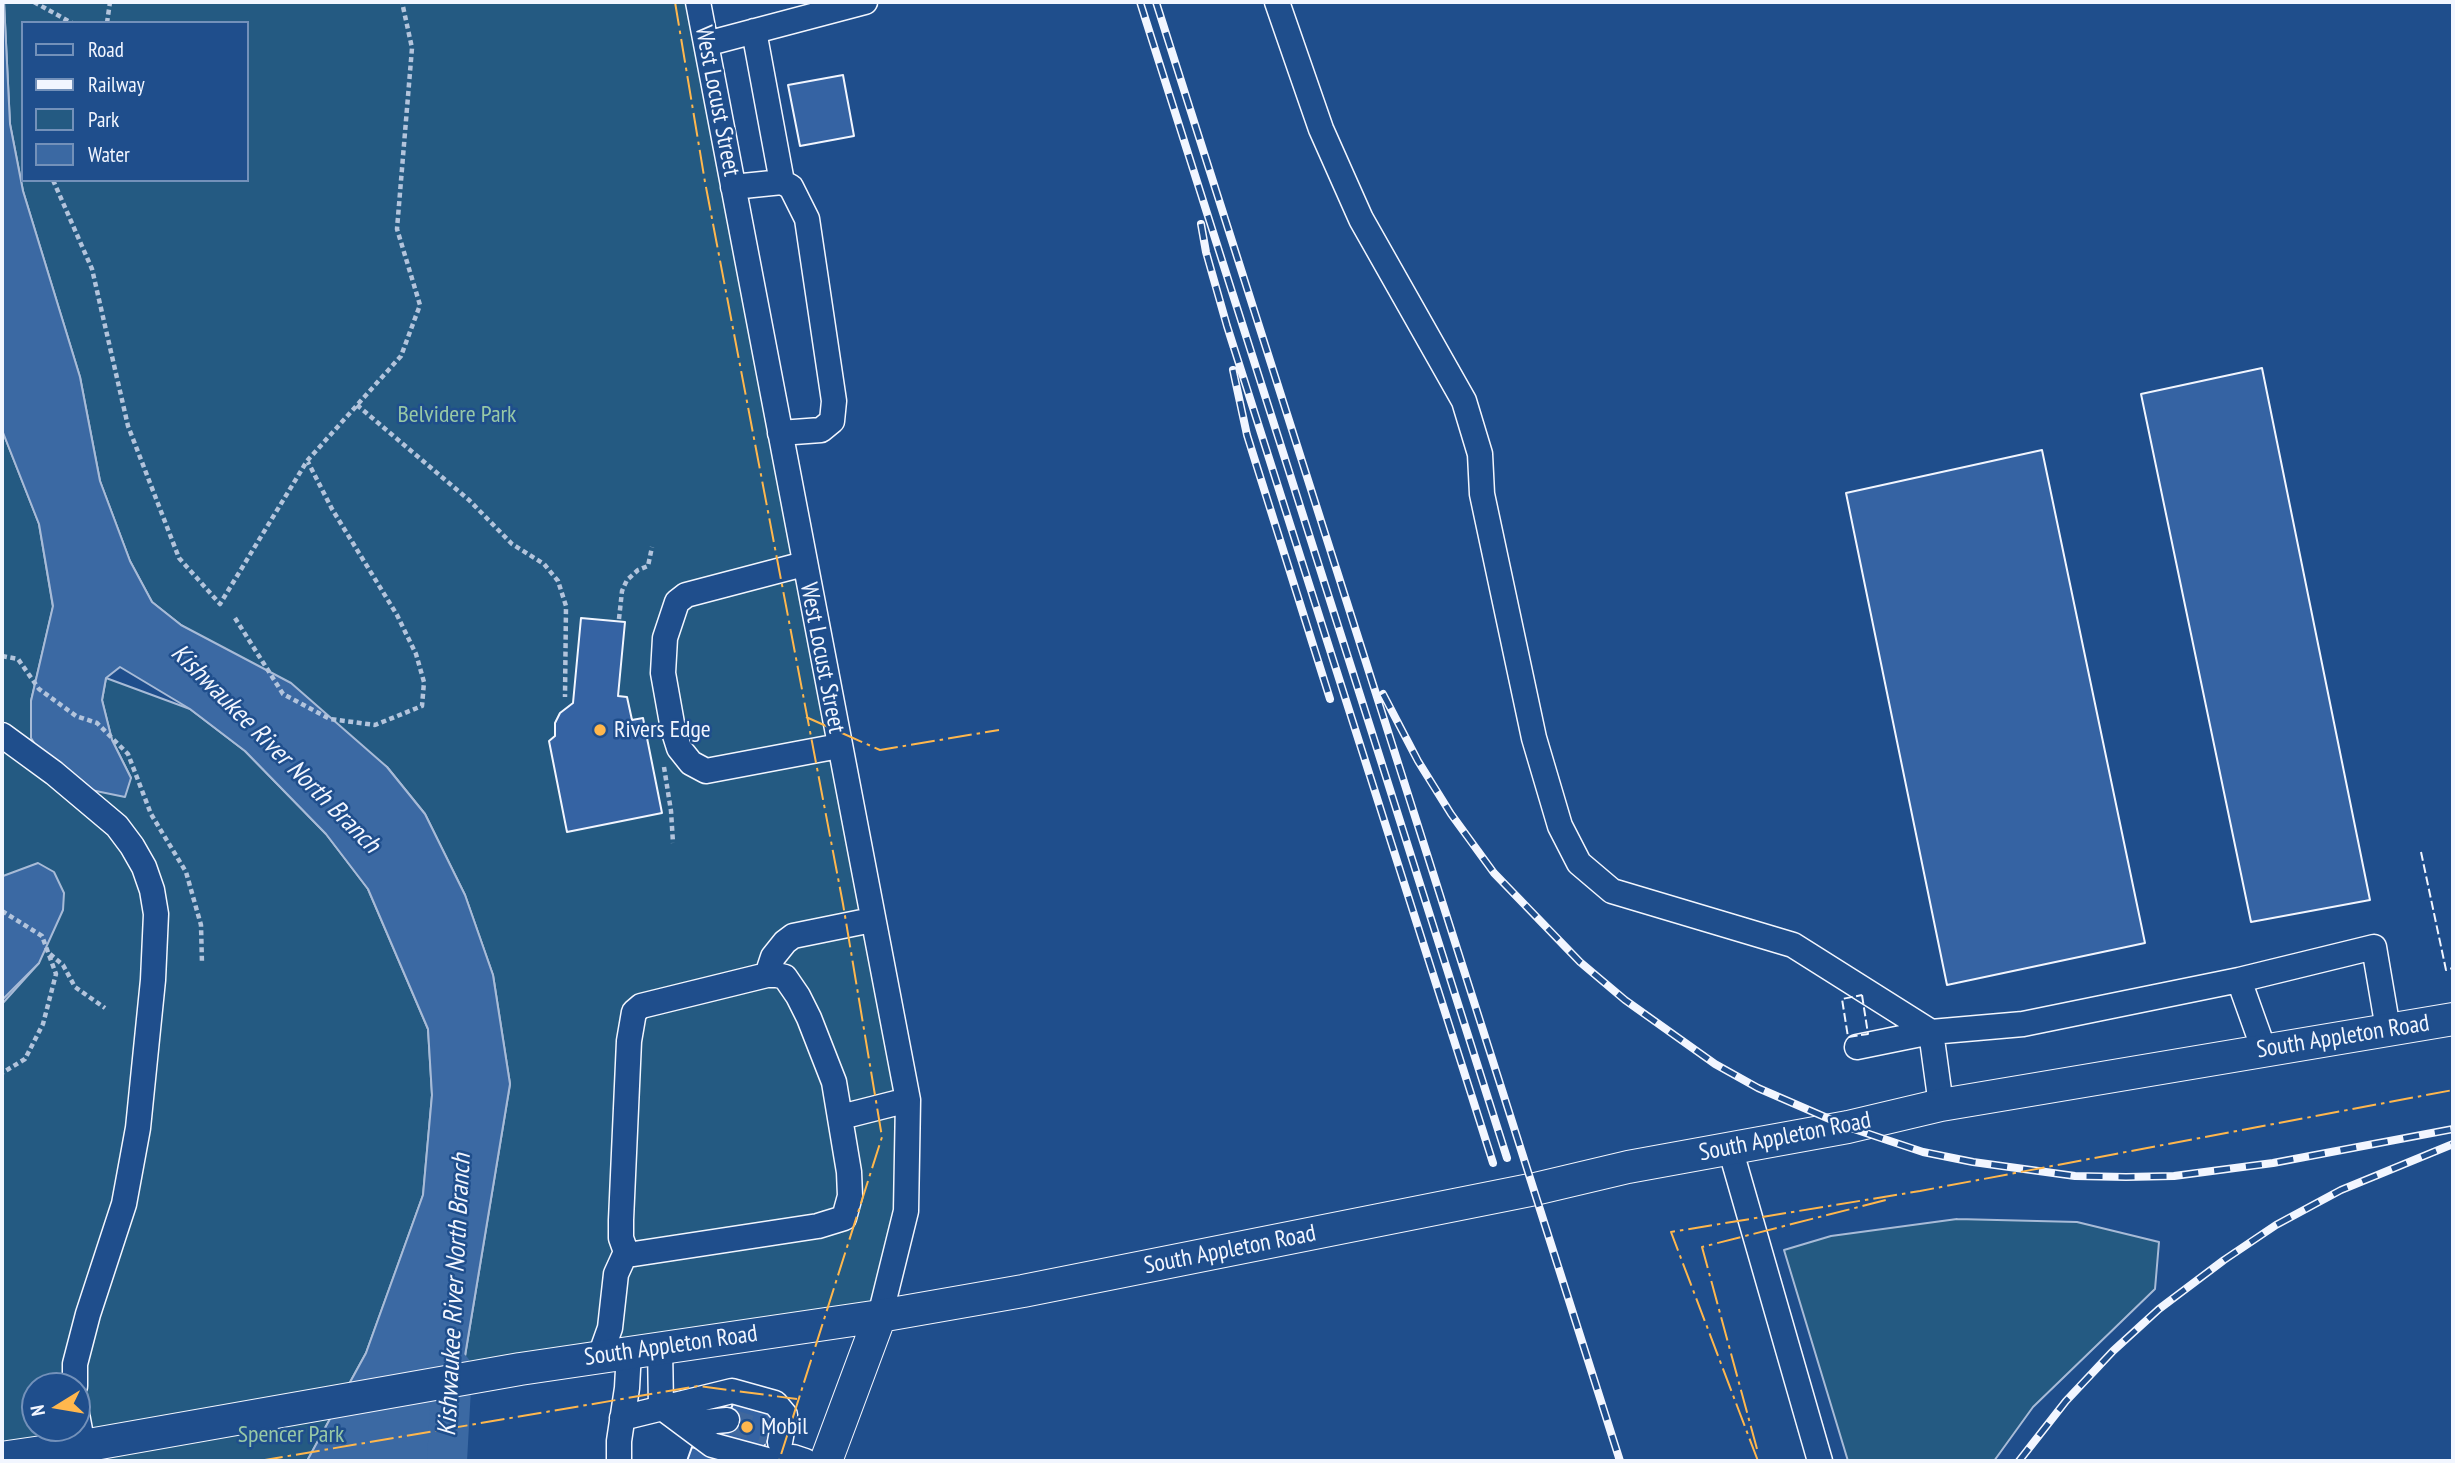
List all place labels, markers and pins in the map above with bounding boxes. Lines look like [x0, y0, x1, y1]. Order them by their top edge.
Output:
place label: Rivers Edge [614, 716, 711, 744]
marker: Rivers Edge [592, 722, 608, 738]
place label: Mobil [761, 1413, 808, 1441]
marker: Mobil [739, 1419, 755, 1435]

